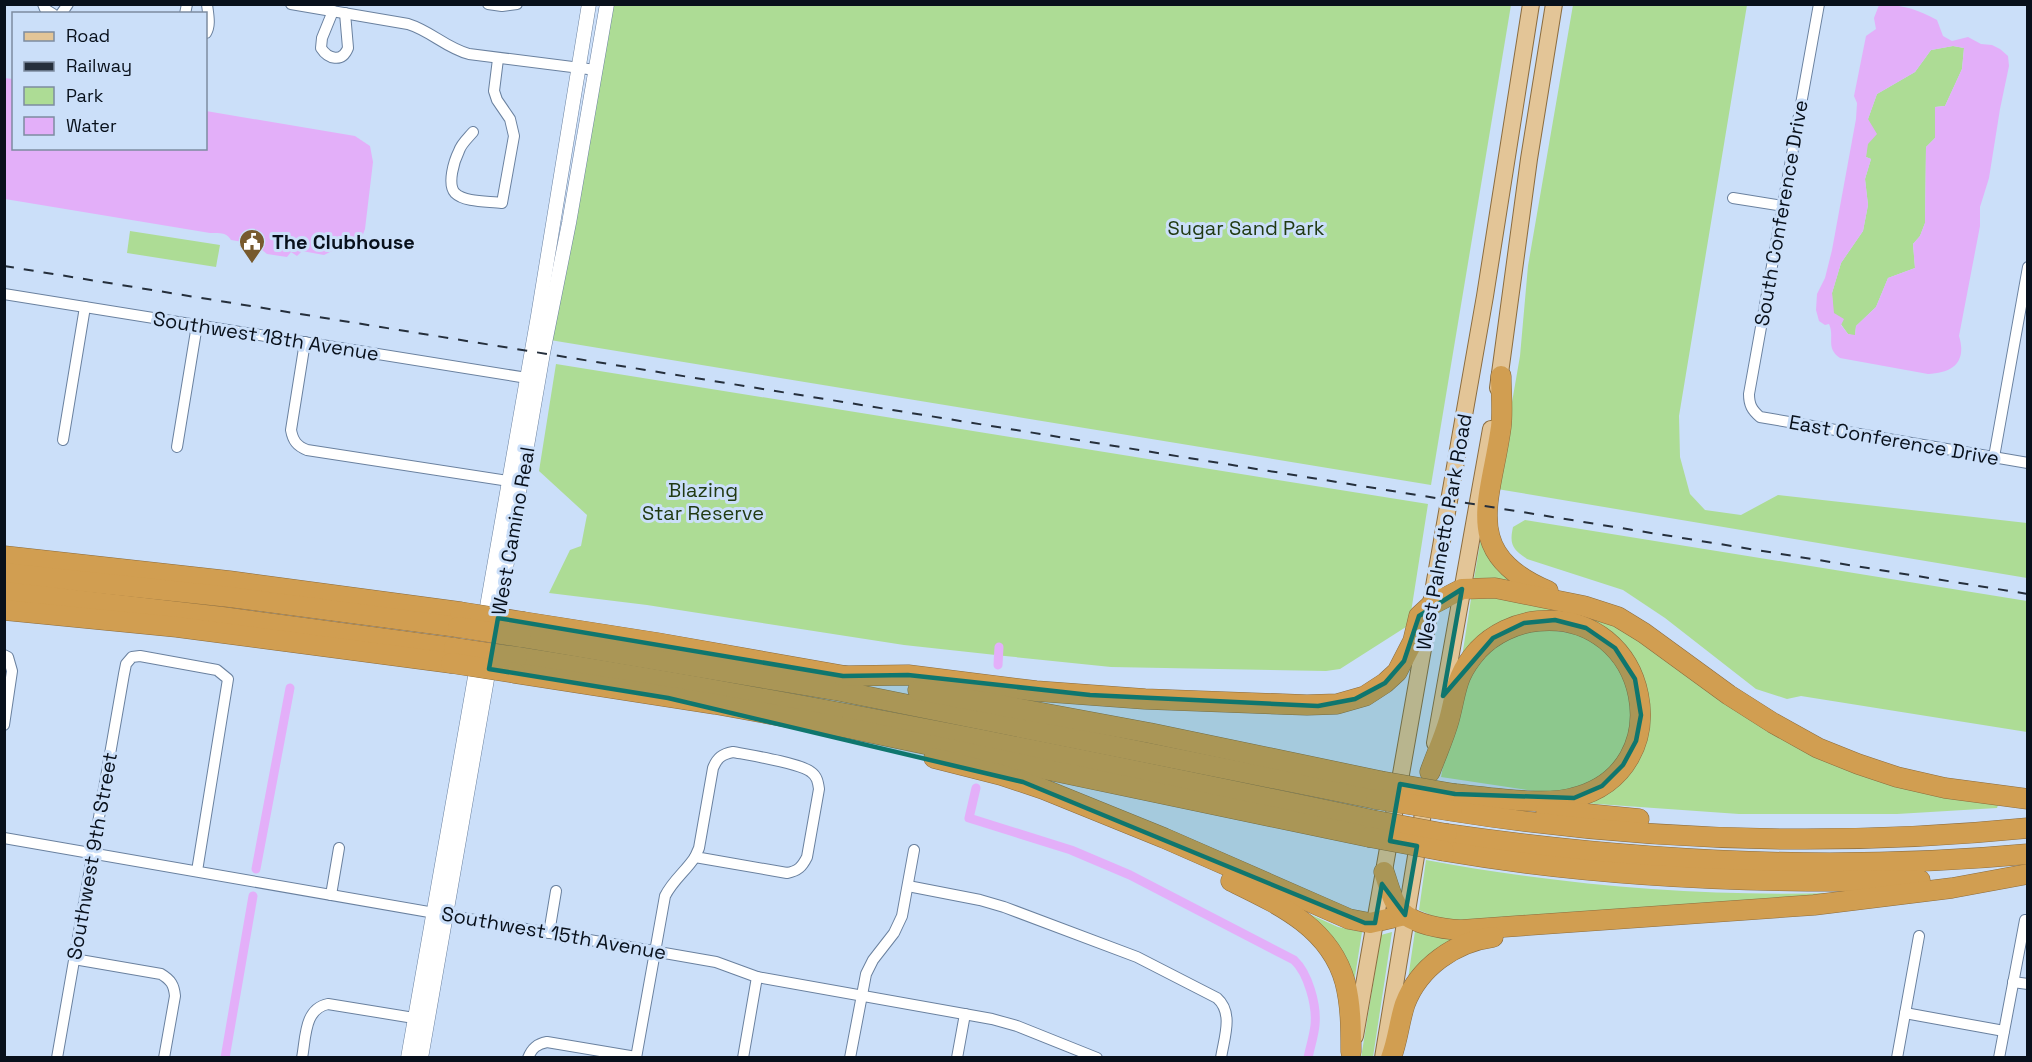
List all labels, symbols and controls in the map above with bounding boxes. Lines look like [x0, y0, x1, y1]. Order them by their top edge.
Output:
legend [12, 12, 207, 150]
text: Road [66, 24, 110, 47]
text: Railway [66, 54, 132, 77]
text: Park [66, 84, 104, 107]
street label: South Conference Drive [1748, 98, 1814, 328]
text: Water [66, 114, 117, 137]
park label: Sugar Sand Park [1167, 215, 1325, 241]
public building icon: The Clubhouse [237, 227, 267, 265]
place label: The Clubhouse [272, 229, 415, 255]
street label: Southwest 18th Avenue [151, 305, 381, 367]
street label: East Conference Drive [1787, 409, 2001, 471]
street label: West Palmetto Park Road [1410, 412, 1478, 652]
street label: West Camino Real [485, 445, 541, 617]
park label: Blazing Star Reserve [642, 477, 764, 526]
street label: Southwest 9th Street [61, 750, 123, 962]
street label: Southwest 15th Avenue [440, 900, 668, 966]

